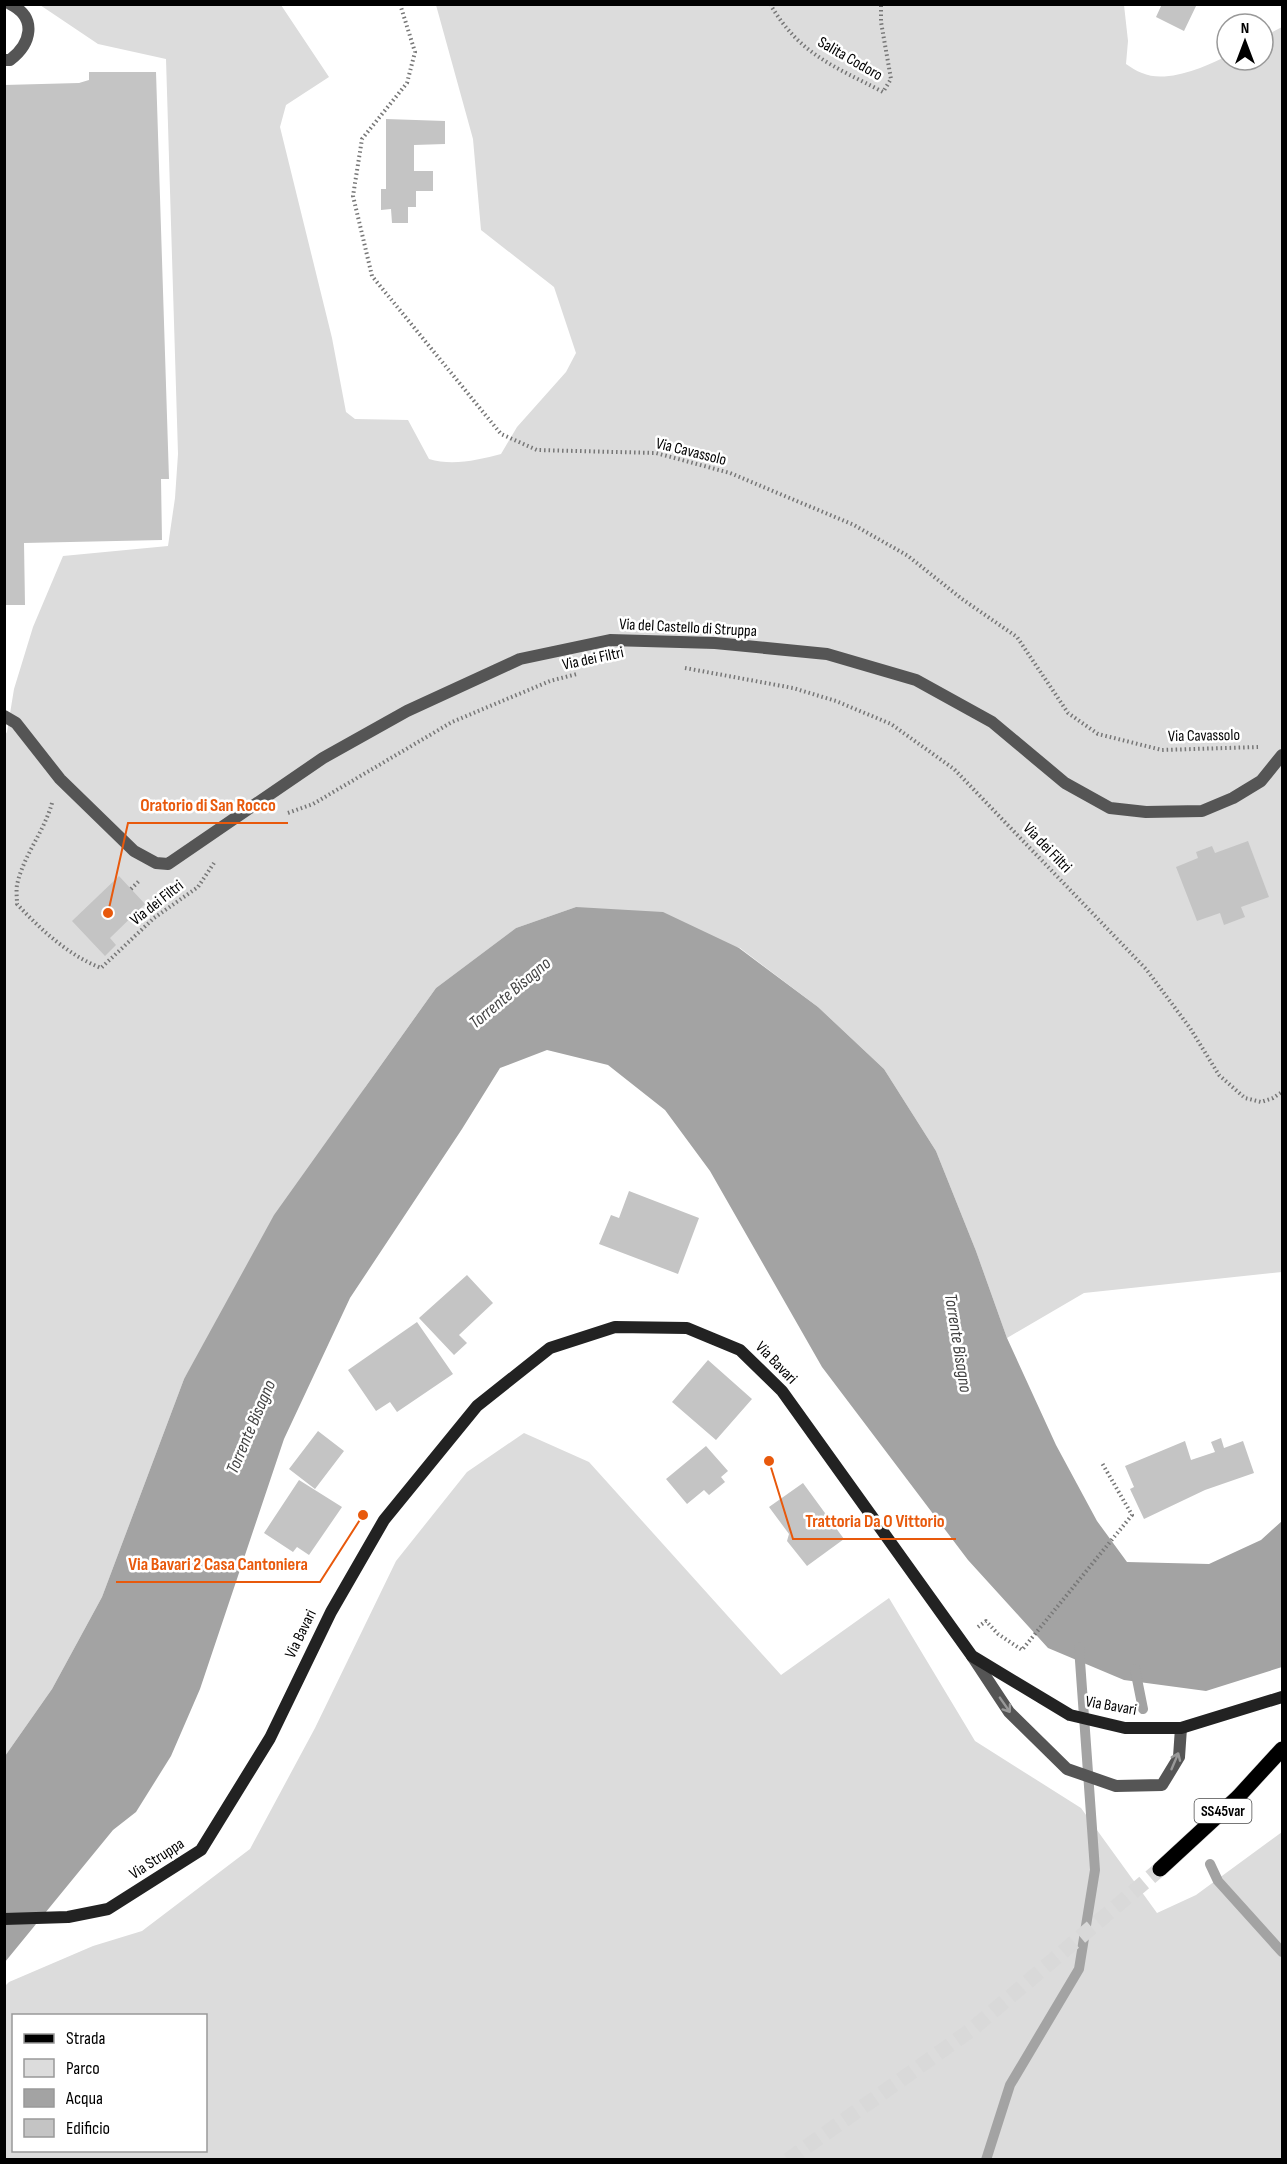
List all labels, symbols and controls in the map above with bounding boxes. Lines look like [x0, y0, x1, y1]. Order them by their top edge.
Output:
north arrow [1215, 12, 1275, 72]
text: N [1241, 19, 1249, 38]
street label: Salita Codoro [814, 33, 886, 85]
street label: Via Cavassolo [654, 434, 728, 470]
street label: Via del Castello di Struppa [619, 615, 757, 641]
street label: Via dei Filtri [561, 643, 625, 675]
street label: Via Cavassolo [1168, 726, 1240, 746]
callout: Oratorio di San Rocco [128, 787, 288, 823]
text: Oratorio di San Rocco [140, 795, 276, 816]
street label: Via dei Filtri [1019, 819, 1075, 877]
street label: Via dei Filtri [127, 876, 187, 930]
water label: Torrente Bisagno [465, 952, 555, 1033]
water label: Torrente Bisagno [940, 1292, 976, 1395]
street label: Via Bavari [751, 1338, 801, 1388]
water label: Torrente Bisagno [222, 1376, 280, 1477]
callout: Trattoria Da O Vittorio [793, 1503, 956, 1539]
text: Trattoria Da O Vittorio [805, 1511, 945, 1532]
callout: Via Bavari 2 Casa Cantoniera [116, 1546, 320, 1582]
text: Via Bavari 2 Casa Cantoniera [128, 1554, 308, 1575]
street label: Via Bavari [281, 1607, 321, 1661]
street label: Via Bavari [1084, 1692, 1138, 1720]
one-way arrow [999, 1696, 1011, 1712]
one-way arrow [1170, 1752, 1181, 1770]
road number: SS45var [1194, 1799, 1252, 1823]
street label: Via Struppa [126, 1834, 188, 1884]
legend [12, 2014, 207, 2152]
text: Strada [66, 2028, 106, 2049]
text: Parco [66, 2058, 100, 2079]
text: Acqua [65, 2088, 103, 2109]
text: Edificio [66, 2118, 110, 2139]

